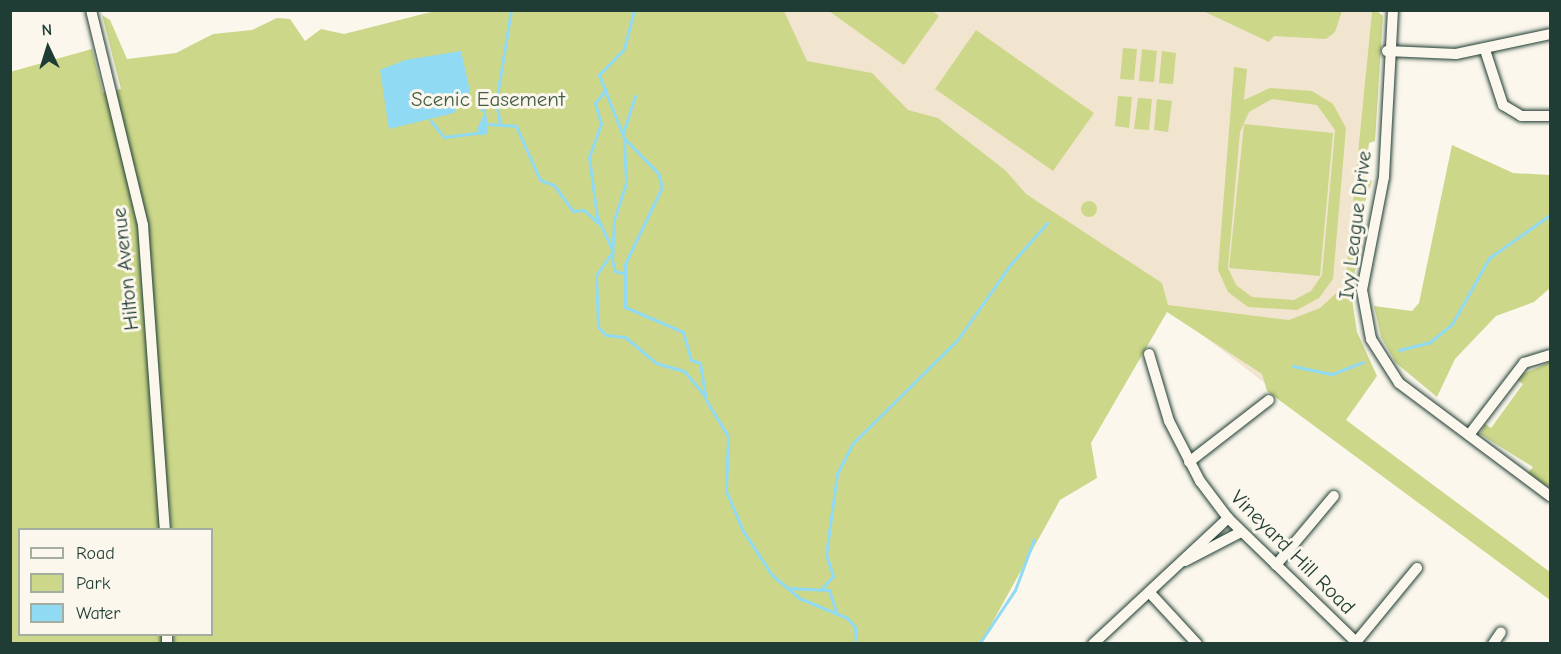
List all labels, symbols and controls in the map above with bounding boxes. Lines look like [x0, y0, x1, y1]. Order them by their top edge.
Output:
north arrow [18, 18, 78, 78]
text: N [41, 21, 53, 39]
park label: Scenic Easement [411, 86, 565, 112]
street label: Ivy League Drive [1333, 149, 1377, 301]
street label: Hilton Avenue [106, 206, 144, 332]
street label: Vineyard Hill Road [1226, 485, 1360, 619]
legend [18, 528, 213, 636]
text: Road [76, 543, 115, 564]
text: Park [76, 573, 110, 594]
text: Water [76, 603, 120, 624]

